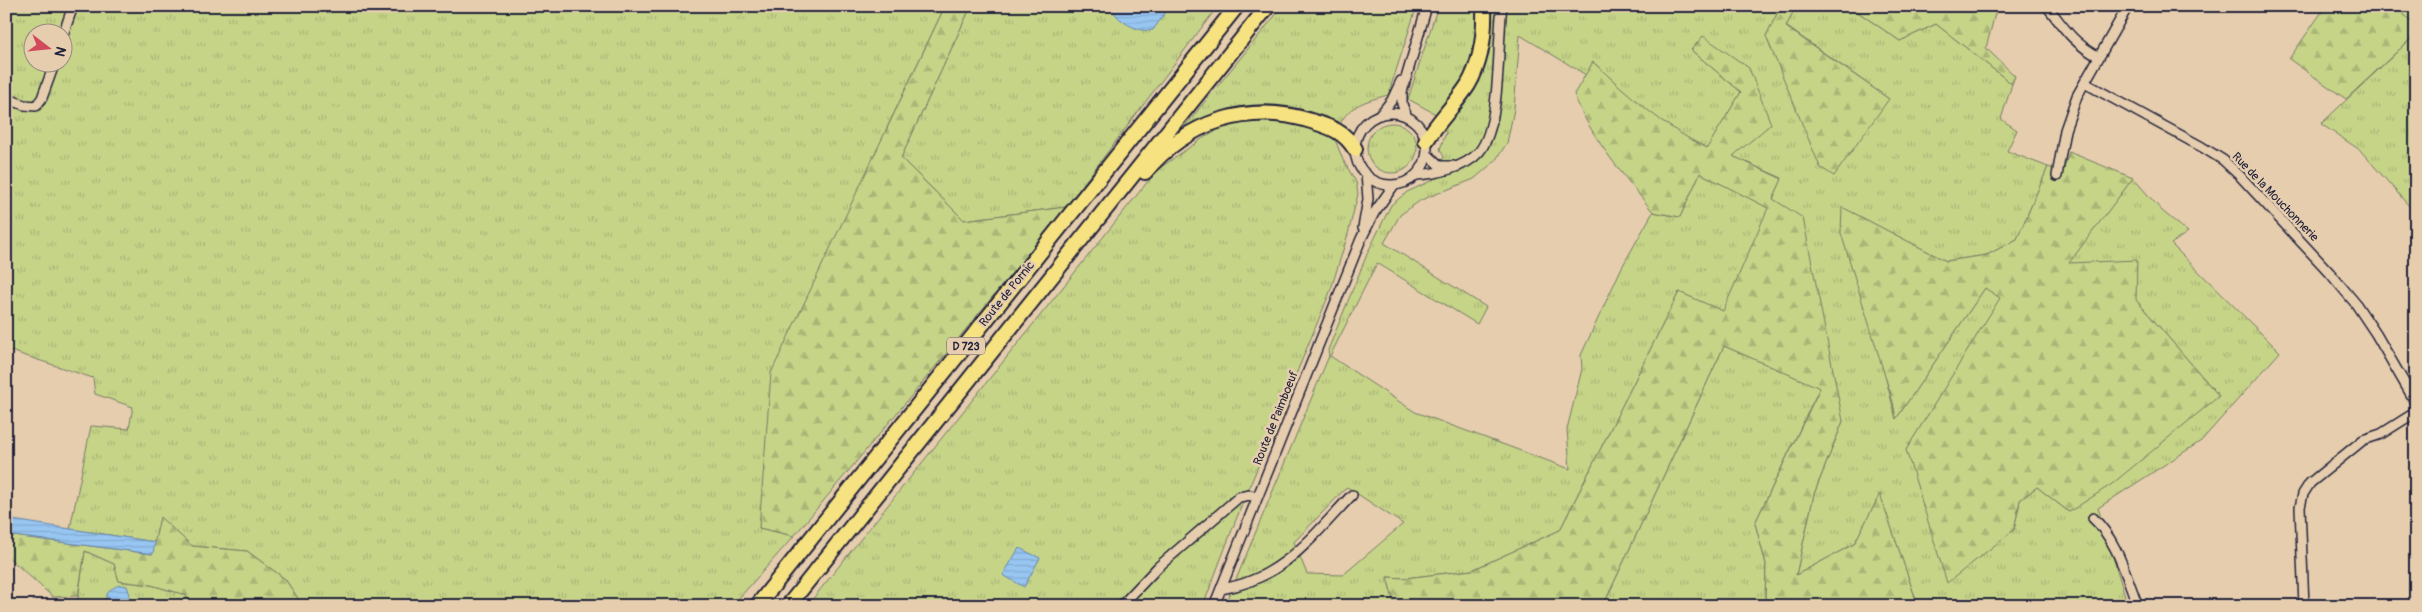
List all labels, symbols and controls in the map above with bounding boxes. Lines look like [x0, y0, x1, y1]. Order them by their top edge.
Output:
north arrow [22, 22, 72, 72]
text: N [51, 45, 69, 58]
street label: Rue de la Mouchonnerie [2229, 149, 2321, 245]
street label: Route de Pornic [976, 258, 1038, 330]
road number: D 723 [947, 338, 985, 354]
street label: Route de Paimboeuf [1250, 368, 1302, 467]

